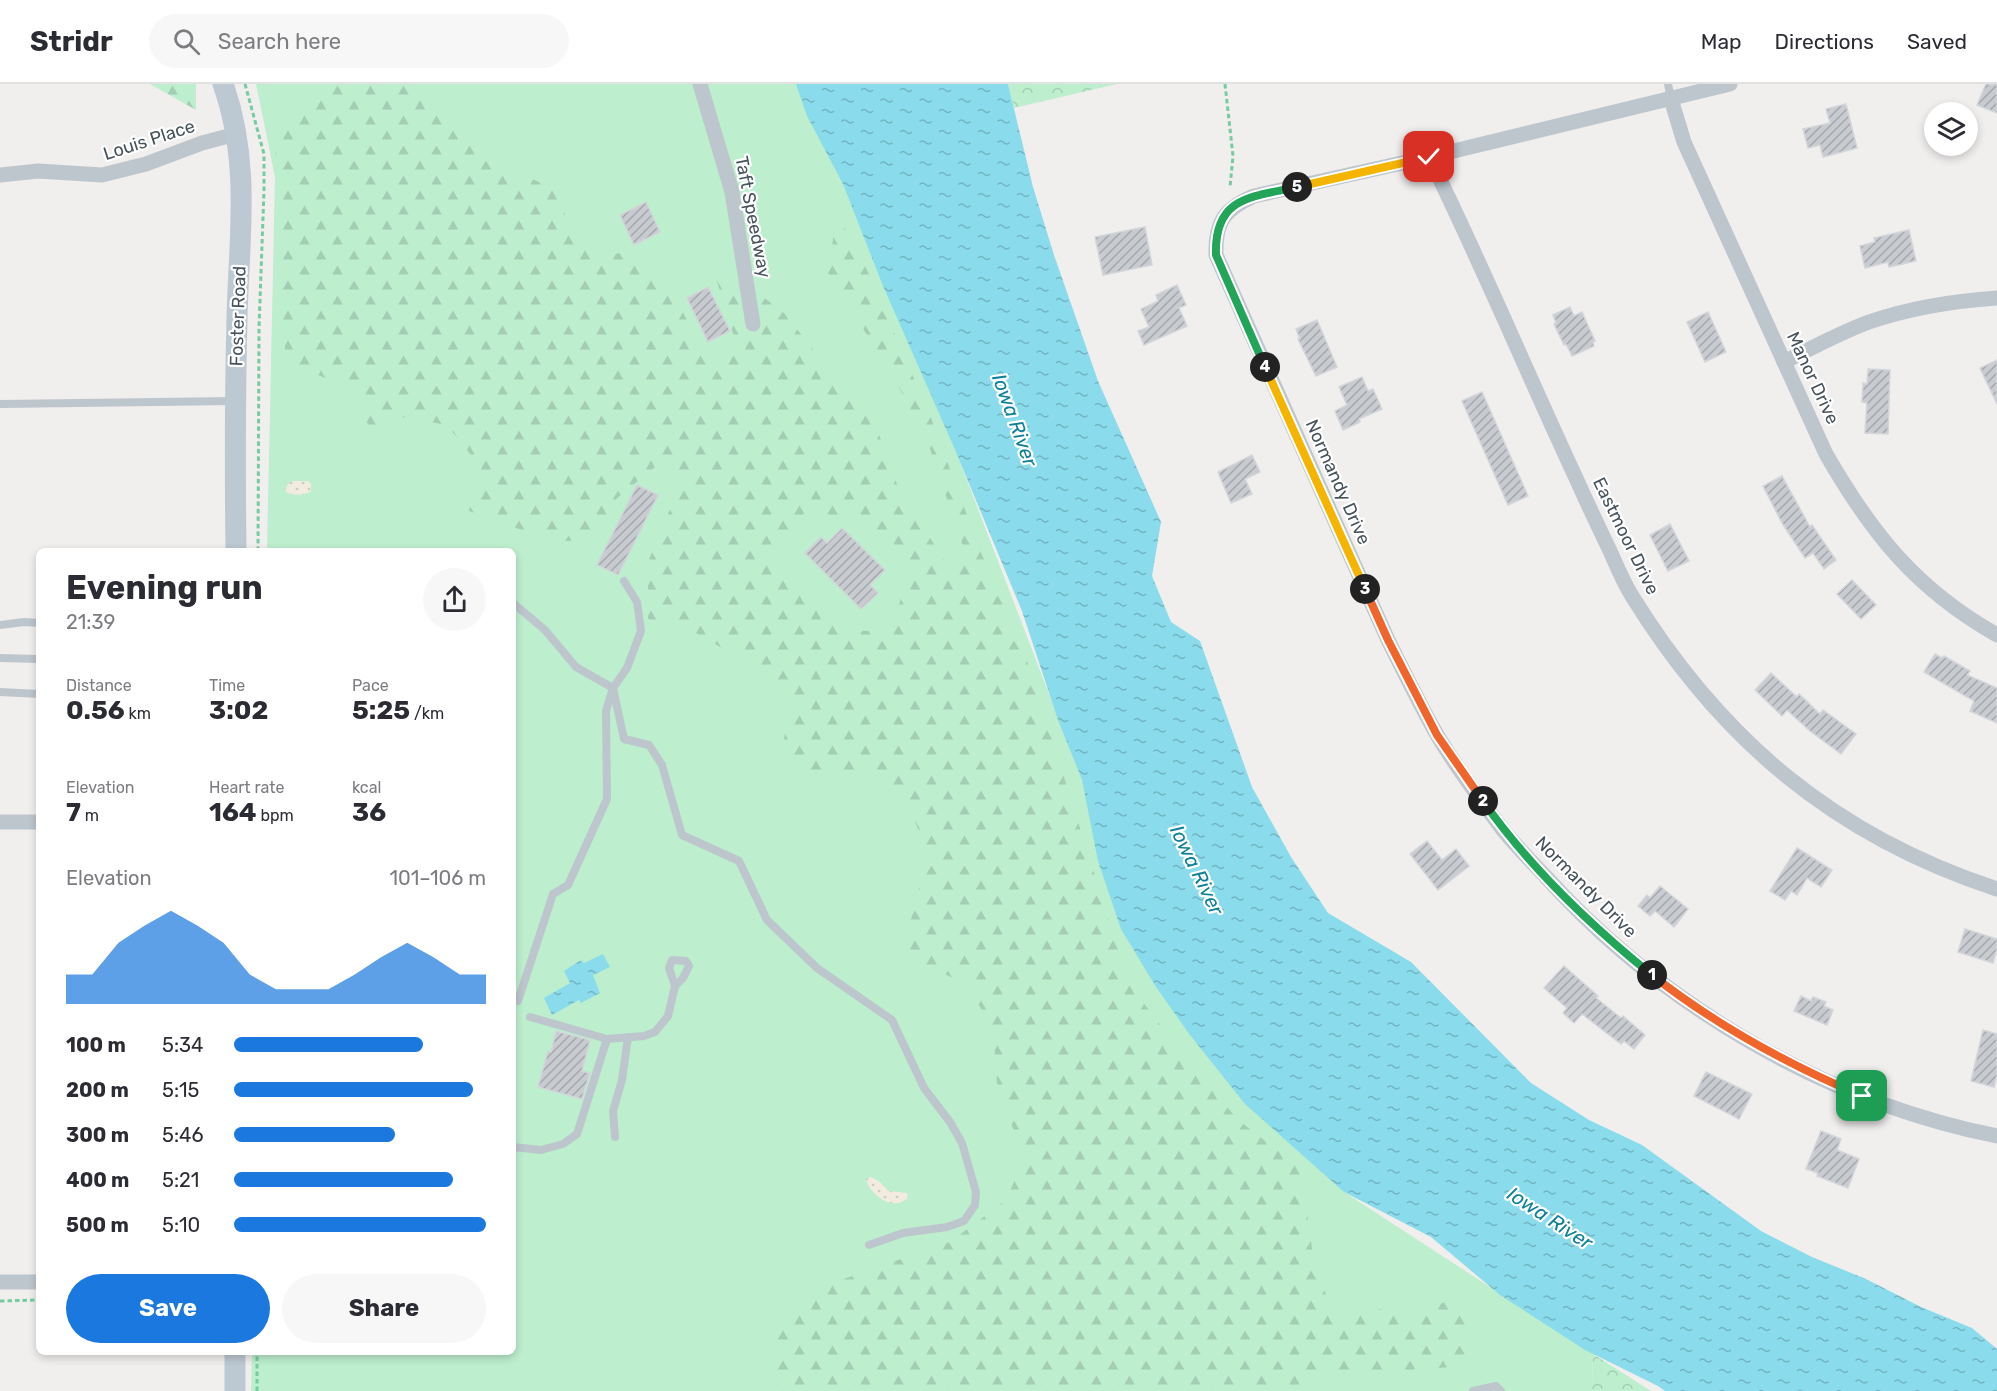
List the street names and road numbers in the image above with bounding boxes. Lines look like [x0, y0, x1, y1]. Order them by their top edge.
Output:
street label: Louis Place [100, 115, 198, 165]
street label: Taft Speedway [730, 154, 776, 280]
street label: Foster Road [225, 265, 251, 367]
street label: Manor Drive [1782, 328, 1844, 428]
street label: Normandy Drive [1301, 416, 1375, 548]
street label: Eastmoor Drive [1588, 474, 1664, 598]
street label: Normandy Drive [1531, 832, 1641, 942]

